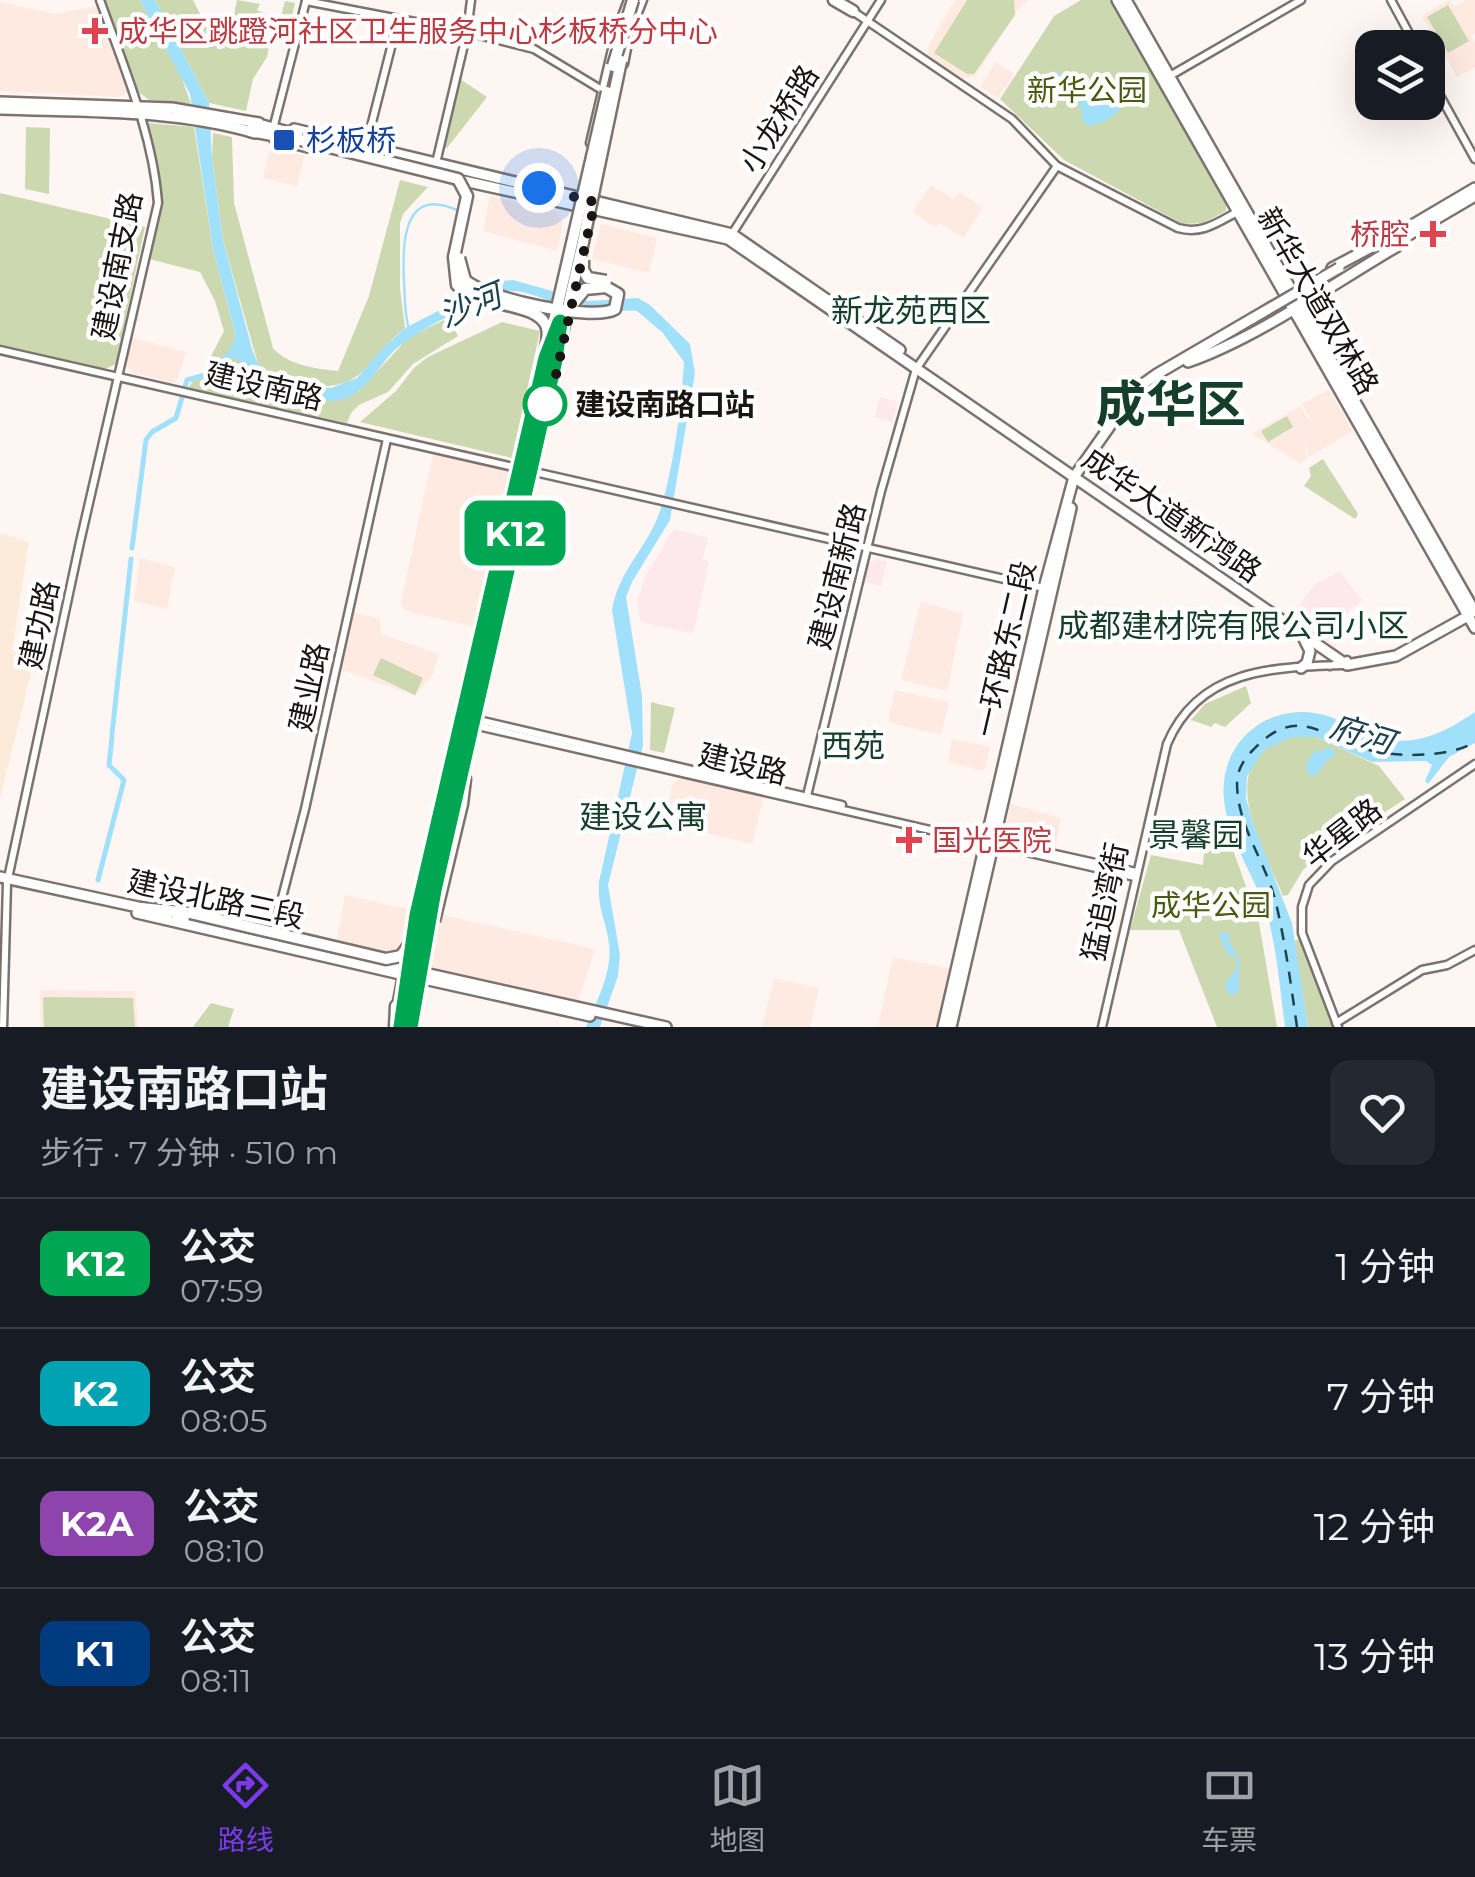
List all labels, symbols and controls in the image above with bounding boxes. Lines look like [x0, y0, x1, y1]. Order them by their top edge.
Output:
place label: 成华区跳蹬河社区卫生服务中心杉板桥分中心 [118, 13, 718, 50]
marker: 成华区跳蹬河社区卫生服务中心杉板桥分中心 [82, 18, 108, 44]
map controls [1355, 30, 1445, 120]
button: layers [1355, 30, 1445, 120]
street label: 小龙桥路 [732, 58, 826, 180]
park label: 新华公园 [1027, 72, 1147, 109]
place label: 杉板桥 [306, 122, 396, 159]
marker: 杉板桥 [271, 127, 297, 153]
your location [514, 163, 564, 213]
street label: 建设南支路 [85, 189, 149, 343]
street label: 新华大道双林路 [1249, 201, 1387, 401]
place label: 桥腔 [1350, 216, 1410, 253]
marker: 桥腔 [1420, 221, 1446, 247]
water label: 沙河 [433, 273, 513, 335]
district label: 新龙苑西区 [831, 291, 991, 330]
street label: 建设南路 [201, 354, 327, 418]
district label: 成华区 [1096, 374, 1246, 435]
marker: 建设南路口站 [524, 383, 566, 425]
place label: 建设南路口站 [575, 386, 755, 423]
street label: 成华大道新鸿路 [1075, 440, 1269, 590]
street label: 建设南新路 [801, 499, 873, 653]
line badge: K12 [458, 500, 572, 566]
text: K12 [485, 512, 545, 555]
street label: 一环路东二段 [967, 557, 1043, 741]
street label: 建功路 [12, 577, 66, 673]
district label: 成都建材院有限公司小区 [1057, 606, 1409, 645]
street label: 建业路 [282, 639, 336, 735]
water label: 府河 [1326, 706, 1404, 764]
district label: 西苑 [821, 726, 885, 765]
street label: 建设路 [695, 736, 791, 792]
street label: 华星路 [1295, 791, 1389, 875]
district label: 建设公寓 [579, 797, 707, 836]
district label: 景馨园 [1148, 815, 1244, 854]
place label: 国光医院 [932, 822, 1052, 859]
marker: 国光医院 [896, 827, 922, 853]
street label: 猛追湾街 [1074, 839, 1136, 965]
street label: 建设北路三段 [124, 862, 308, 936]
park label: 成华公园 [1151, 887, 1271, 924]
text: 建设南路口站 [40, 1060, 328, 1118]
button: heart [1330, 1060, 1435, 1165]
text: 步行 · 7 分钟 · 510 m [40, 1133, 338, 1172]
text: 公交 [180, 1223, 256, 1270]
text: K12 [65, 1242, 125, 1285]
text: 1 分钟 [1335, 1243, 1435, 1290]
text: 07:59 [180, 1271, 264, 1310]
text: 公交 [180, 1353, 256, 1400]
text: K2 [72, 1372, 118, 1415]
text: 7 分钟 [1327, 1373, 1435, 1420]
text: 08:05 [180, 1401, 268, 1440]
text: 公交 [184, 1483, 260, 1530]
text: K2A [60, 1502, 134, 1545]
text: 12 分钟 [1314, 1503, 1435, 1550]
text: 08:10 [184, 1531, 265, 1570]
text: 公交 [180, 1613, 256, 1660]
text: K1 [75, 1632, 115, 1675]
text: 13 分钟 [1314, 1633, 1435, 1680]
text: 08:11 [180, 1661, 252, 1700]
tab: 路线 [218, 1758, 274, 1858]
tab: 地图 [709, 1758, 765, 1858]
tab: 车票 [1201, 1758, 1257, 1858]

